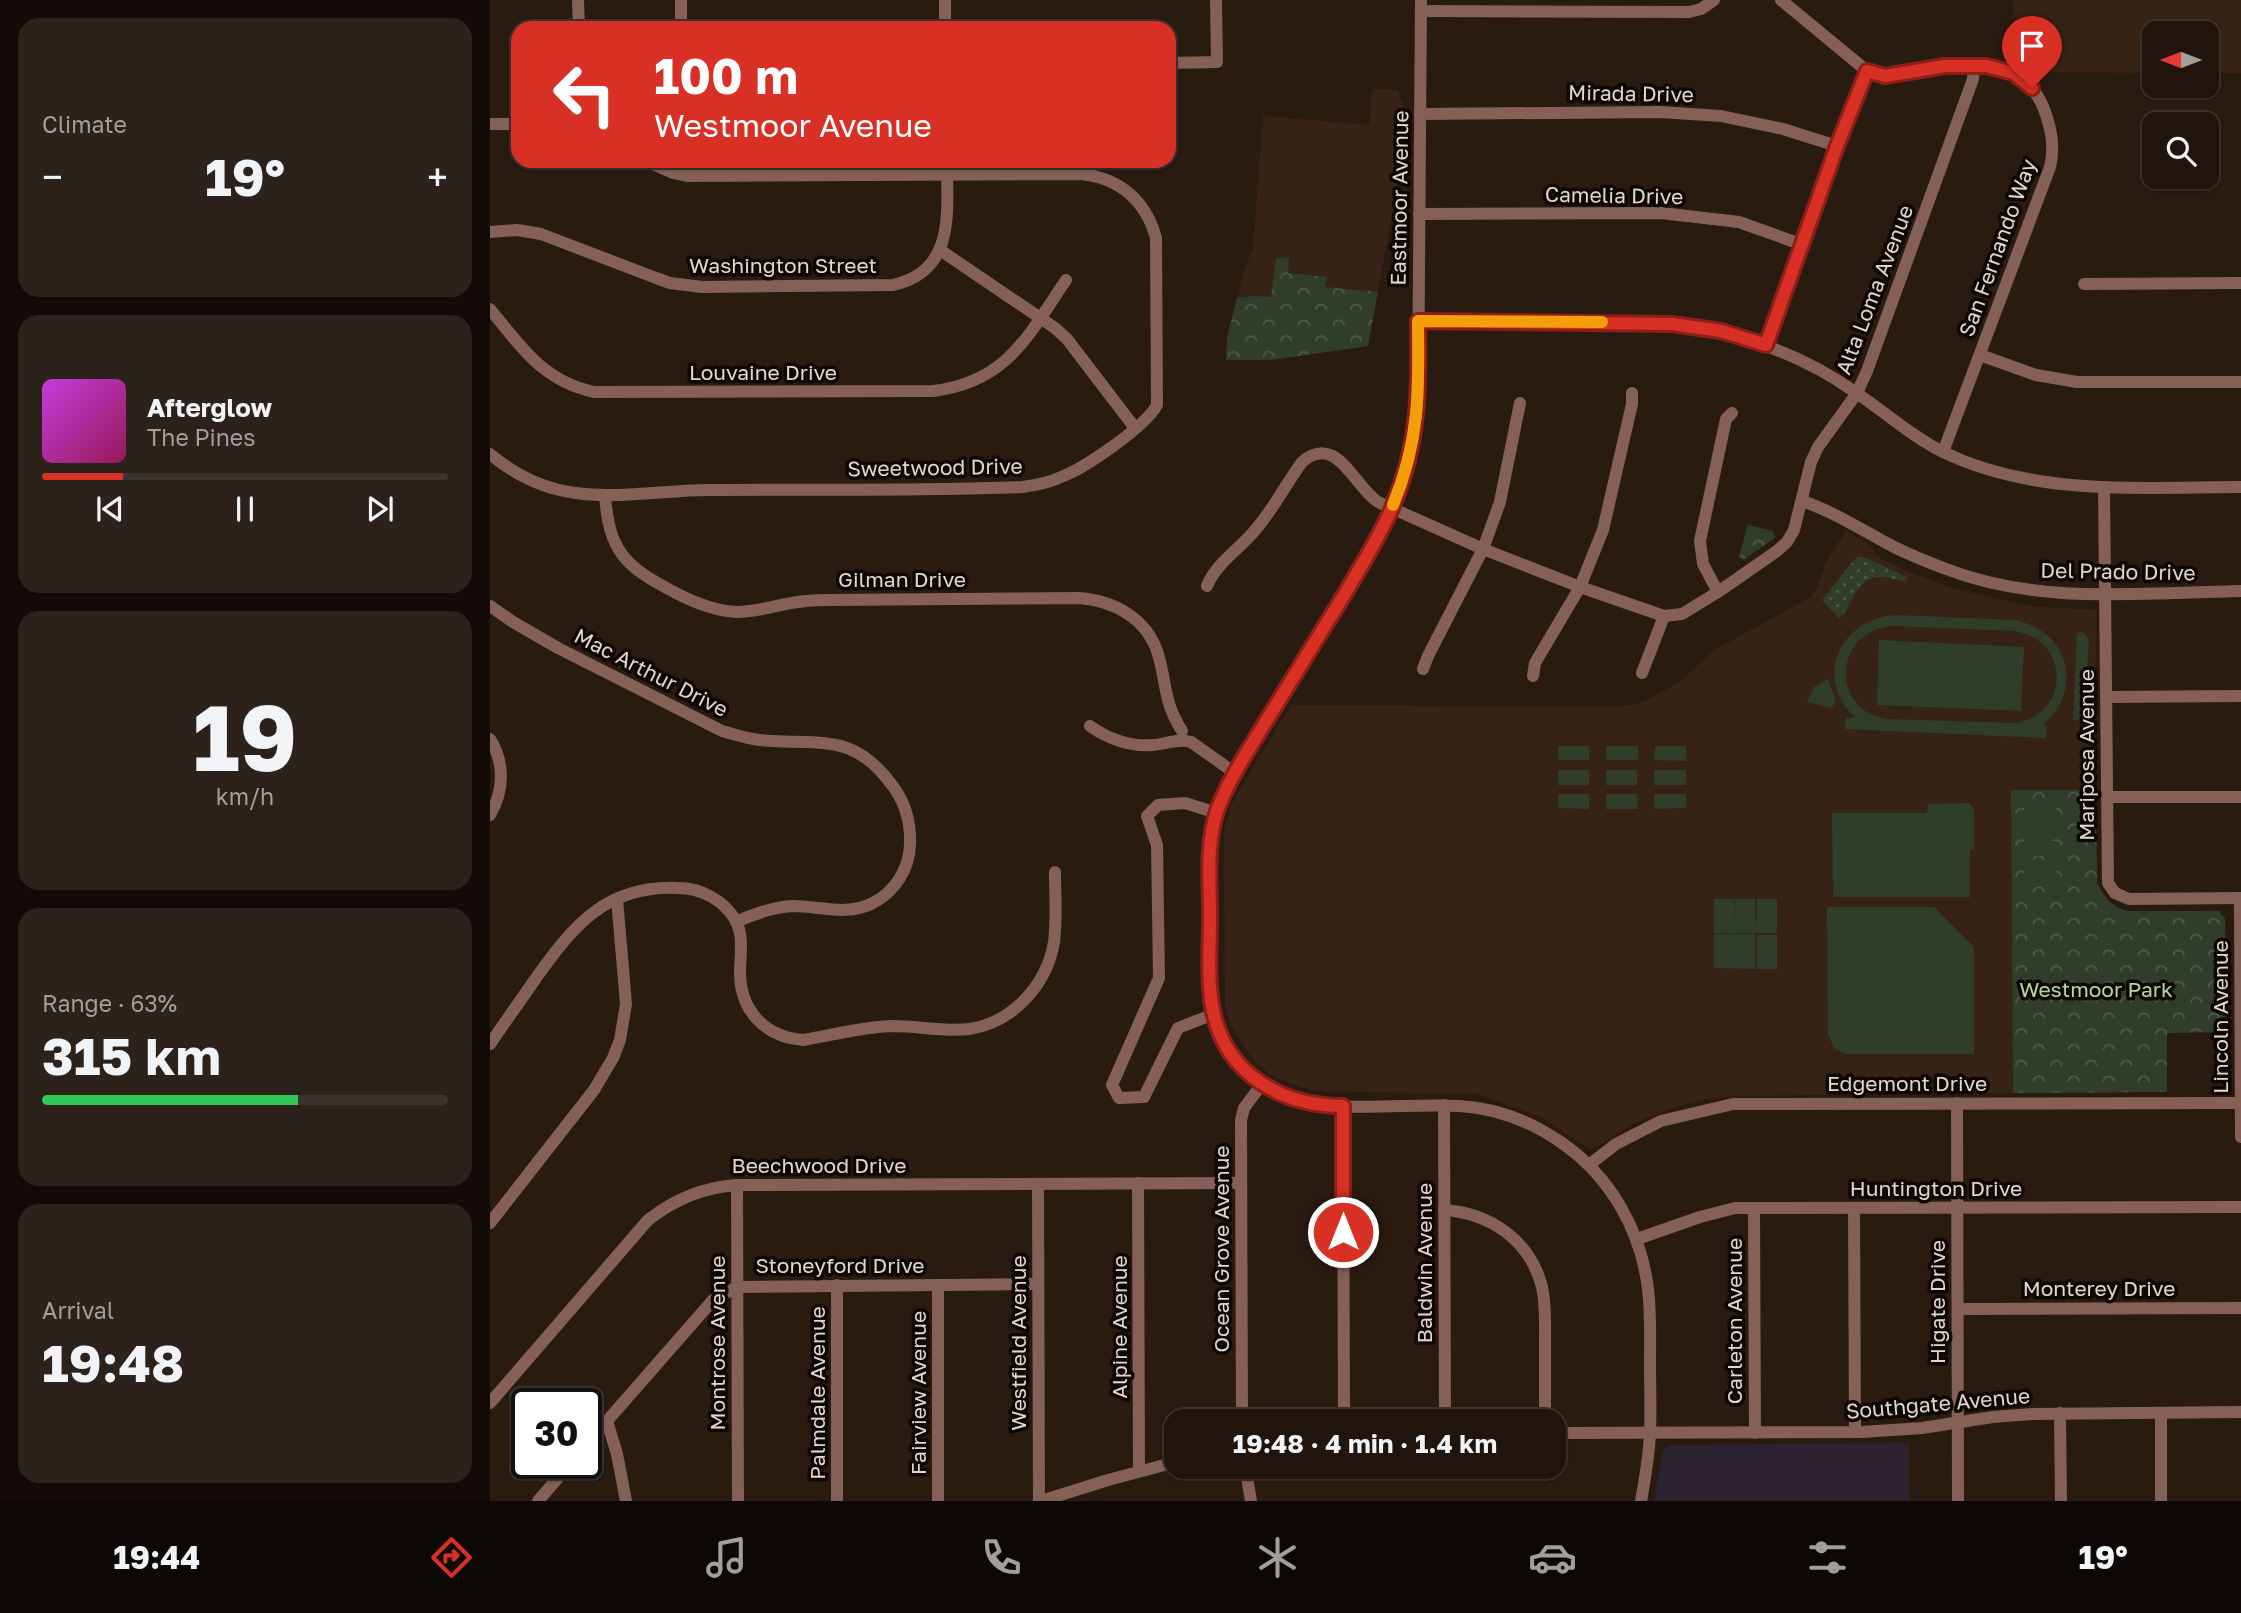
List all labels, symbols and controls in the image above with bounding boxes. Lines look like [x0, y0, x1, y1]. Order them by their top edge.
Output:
pin [2002, 16, 2062, 88]
north arrow [2142, 21, 2219, 98]
map controls [2142, 21, 2219, 189]
icon: arrive [2013, 27, 2051, 65]
text: 100 m [654, 46, 798, 105]
icon: left [539, 49, 630, 140]
street label: Mirada Drive [1568, 79, 1694, 107]
text: Westmoor Avenue [654, 106, 932, 144]
text: Climate [42, 110, 127, 138]
street label: Eastmoor Avenue [1384, 110, 1414, 286]
button: search [2142, 112, 2219, 189]
text: 19° [205, 145, 285, 207]
text: − [42, 154, 63, 199]
text: + [427, 154, 448, 199]
street label: San Fernando Way [1953, 155, 2041, 340]
street label: Camelia Drive [1545, 181, 1683, 209]
street label: Alta Loma Avenue [1830, 201, 1918, 378]
street label: Washington Street [689, 252, 877, 278]
street label: Louvaine Drive [689, 359, 837, 385]
text: Afterglow [147, 392, 272, 423]
text: The Pines [147, 423, 255, 451]
street label: Sweetwood Drive [847, 452, 1023, 482]
icon: previous [91, 490, 129, 528]
icon: pause [226, 490, 264, 528]
icon: next [361, 490, 399, 528]
street label: Del Prado Drive [2040, 557, 2196, 585]
street label: Gilman Drive [838, 566, 966, 592]
street label: Mac Arthur Drive [570, 622, 733, 722]
street label: Mariposa Avenue [2073, 669, 2099, 841]
text: 19 [193, 682, 297, 791]
text: km/h [216, 782, 274, 810]
street label: Lincoln Avenue [2207, 940, 2233, 1094]
park label: Westmoor Park [2019, 976, 2173, 1002]
text: Range · 63% [42, 989, 177, 1017]
text: 315 km [42, 1024, 221, 1086]
street label: Edgemont Drive [1827, 1070, 1987, 1096]
street label: Ocean Grove Avenue [1208, 1145, 1234, 1353]
street label: Beechwood Drive [732, 1152, 906, 1178]
street label: Huntington Drive [1850, 1175, 2022, 1201]
street label: Baldwin Avenue [1411, 1183, 1437, 1343]
position arrow [1306, 1195, 1380, 1269]
street label: Carleton Avenue [1721, 1238, 1747, 1404]
street label: Higate Drive [1924, 1240, 1950, 1364]
street label: Stoneyford Drive [755, 1252, 925, 1278]
street label: Montrose Avenue [704, 1255, 730, 1431]
street label: Westfield Avenue [1005, 1255, 1031, 1431]
street label: Alpine Avenue [1106, 1255, 1132, 1399]
street label: Monterey Drive [2023, 1275, 2175, 1301]
text: Arrival [42, 1296, 114, 1324]
street label: Palmdale Avenue [804, 1306, 830, 1480]
street label: Fairview Avenue [905, 1311, 931, 1475]
text: 19:48 [42, 1331, 184, 1393]
street label: Southgate Avenue [1845, 1382, 2031, 1424]
speed limit sign: 30 [511, 1388, 602, 1479]
text: 19:48 · 4 min · 1.4 km [1233, 1428, 1497, 1459]
icon: directions [427, 1533, 476, 1582]
icon: music [702, 1533, 751, 1582]
icon: phone [977, 1533, 1026, 1582]
icon: climate [1253, 1533, 1302, 1582]
icon: car [1528, 1533, 1577, 1582]
icon: filters [1803, 1533, 1852, 1582]
text: 19:44 [113, 1538, 200, 1576]
text: 19° [2079, 1538, 2128, 1576]

